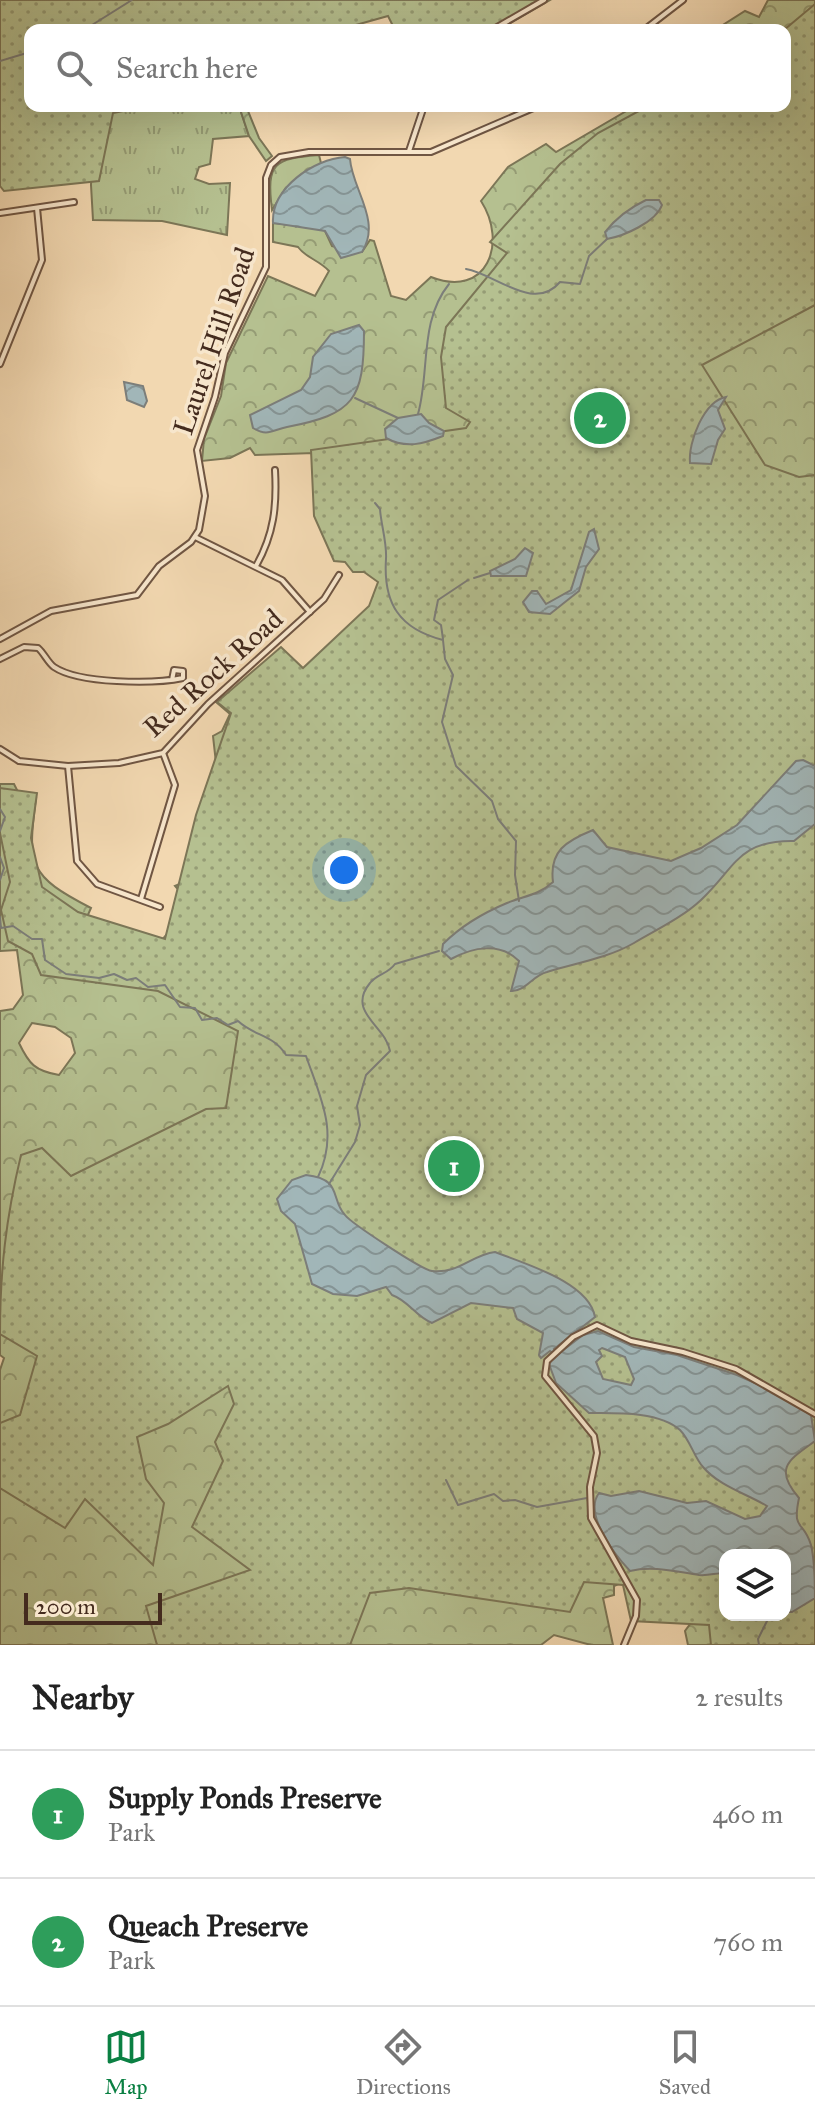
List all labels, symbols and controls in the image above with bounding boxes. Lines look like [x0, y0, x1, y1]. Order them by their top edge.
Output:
search box [24, 24, 791, 112]
icon: search [52, 46, 96, 90]
text: Search here [116, 50, 258, 86]
street label: Laurel Hill Road [166, 243, 262, 439]
pin: 2 [574, 388, 626, 448]
street label: Red Rock Road [136, 601, 290, 745]
your location [324, 850, 364, 890]
pin: 1 [428, 1136, 480, 1196]
map controls [719, 1549, 791, 1621]
button: layers [719, 1549, 791, 1621]
scale bar [24, 1589, 162, 1625]
text: 200 m [36, 1593, 96, 1620]
text: Nearby [32, 1677, 134, 1718]
text: 2 results [695, 1681, 783, 1713]
text: Supply Ponds Preserve [108, 1780, 382, 1816]
text: 1 [53, 1798, 63, 1830]
text: 460 m [713, 1798, 783, 1830]
text: Park [108, 1816, 155, 1848]
text: Queach Preserve [108, 1908, 308, 1944]
text: 2 [52, 1926, 64, 1958]
text: 760 m [713, 1926, 783, 1958]
text: Park [108, 1944, 155, 1976]
tab: Map [104, 2025, 148, 2100]
tab: Directions [356, 2025, 451, 2100]
tab: Saved [659, 2025, 711, 2100]

